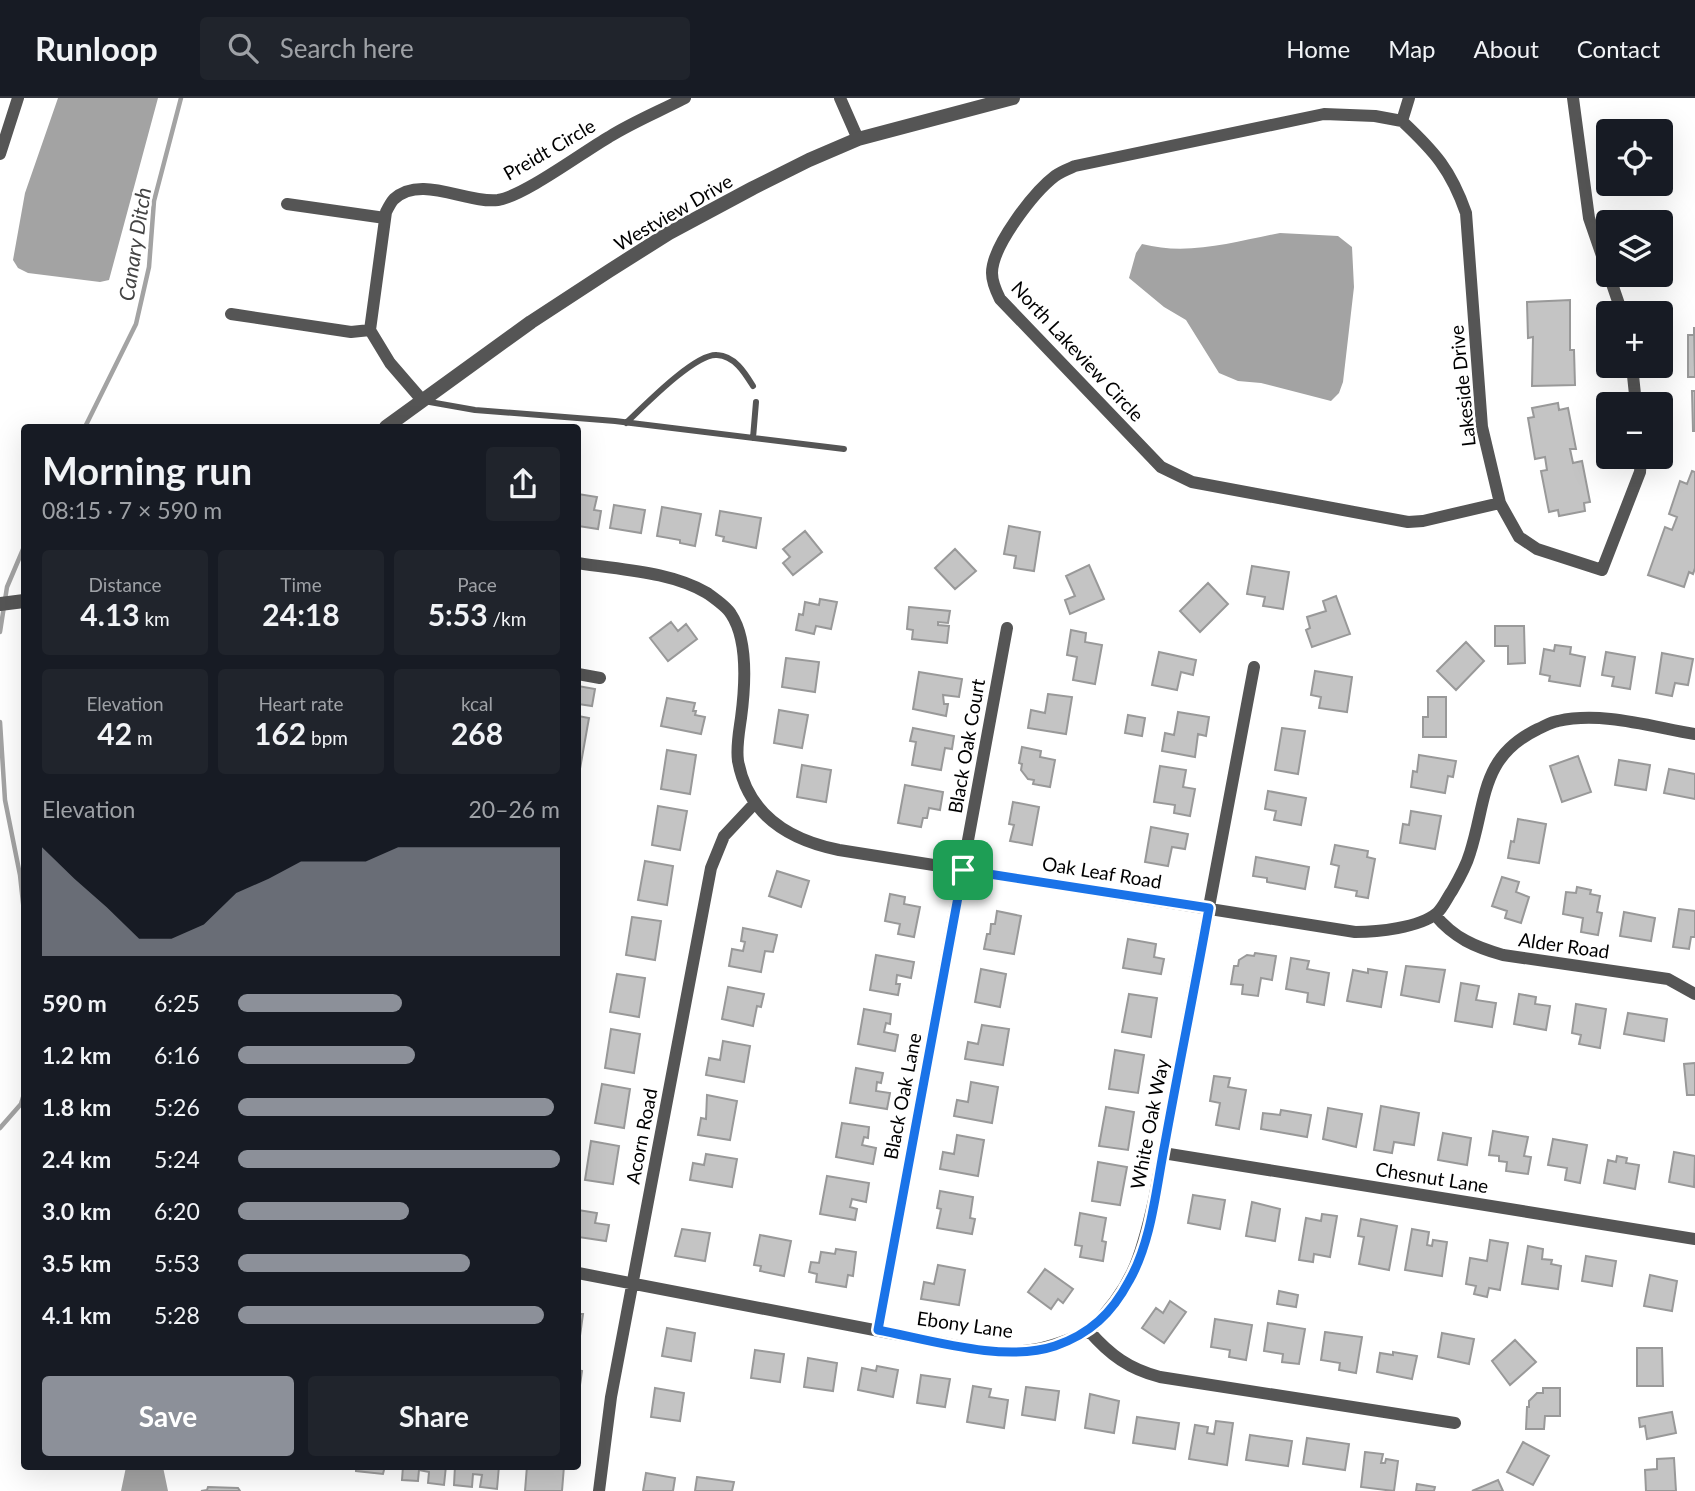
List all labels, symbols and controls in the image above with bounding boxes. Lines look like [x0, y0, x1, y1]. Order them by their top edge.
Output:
search box [200, 17, 690, 80]
text: Runloop [35, 28, 158, 68]
icon: search [224, 29, 262, 67]
text: Search here [280, 32, 414, 64]
text: Home [1286, 34, 1350, 63]
text: Map [1388, 34, 1436, 63]
text: About [1474, 34, 1539, 63]
text: Contact [1577, 34, 1660, 63]
street label: Preidt Circle [499, 114, 599, 184]
map controls [1596, 119, 1673, 469]
button: locate [1596, 119, 1673, 196]
street label: Westview Drive [610, 169, 736, 255]
water label: Canary Ditch [113, 185, 155, 303]
button: layers [1596, 210, 1673, 287]
street label: North Lakeview Circle [1007, 276, 1149, 426]
button: + [1596, 301, 1673, 378]
street label: Lakeside Drive [1444, 324, 1480, 448]
button: − [1596, 392, 1673, 469]
text: Morning run [42, 447, 252, 493]
button: share [486, 447, 560, 521]
text: 08:15 · 7 × 590 m [42, 496, 222, 524]
text: Distance [89, 573, 161, 596]
text: Time [280, 573, 322, 596]
text: Pace [457, 573, 497, 596]
text: 4.13 [80, 596, 140, 632]
text: 24:18 [262, 596, 340, 632]
text: 5:53 [428, 596, 488, 632]
text: km [140, 607, 170, 630]
text: /km [488, 607, 526, 630]
street label: Black Oak Court [943, 677, 989, 815]
text: Elevation [86, 692, 164, 715]
text: Heart rate [258, 692, 344, 715]
text: kcal [461, 692, 493, 715]
text: 42 [97, 715, 132, 751]
text: 162 [254, 715, 306, 751]
text: 268 [451, 715, 503, 751]
text: m [132, 726, 153, 749]
text: bpm [306, 726, 348, 749]
text: Elevation [42, 795, 135, 823]
text: 20–26 m [468, 795, 560, 823]
pin [933, 840, 993, 900]
icon: arrive [944, 851, 982, 889]
street label: Oak Leaf Road [1041, 851, 1163, 893]
street label: Alder Road [1517, 927, 1611, 963]
text: 590 m [42, 989, 107, 1017]
text: 6:25 [154, 989, 200, 1017]
street label: Black Oak Lane [878, 1031, 926, 1161]
text: 1.2 km [42, 1041, 111, 1069]
text: 6:16 [154, 1041, 200, 1069]
street label: White Oak Way [1125, 1056, 1173, 1191]
street label: Acorn Road [620, 1086, 662, 1186]
text: 1.8 km [42, 1093, 111, 1121]
text: 5:26 [154, 1093, 200, 1121]
text: 2.4 km [42, 1145, 111, 1173]
text: 5:24 [154, 1145, 200, 1173]
street label: Chesnut Lane [1374, 1157, 1490, 1197]
text: 3.0 km [42, 1197, 111, 1225]
text: 6:20 [154, 1197, 200, 1225]
text: 3.5 km [42, 1249, 111, 1277]
text: 5:53 [154, 1249, 200, 1277]
text: 4.1 km [42, 1301, 111, 1329]
text: 5:28 [154, 1301, 200, 1329]
street label: Ebony Lane [916, 1306, 1014, 1342]
button: Save [42, 1376, 294, 1456]
button: Share [308, 1376, 560, 1456]

